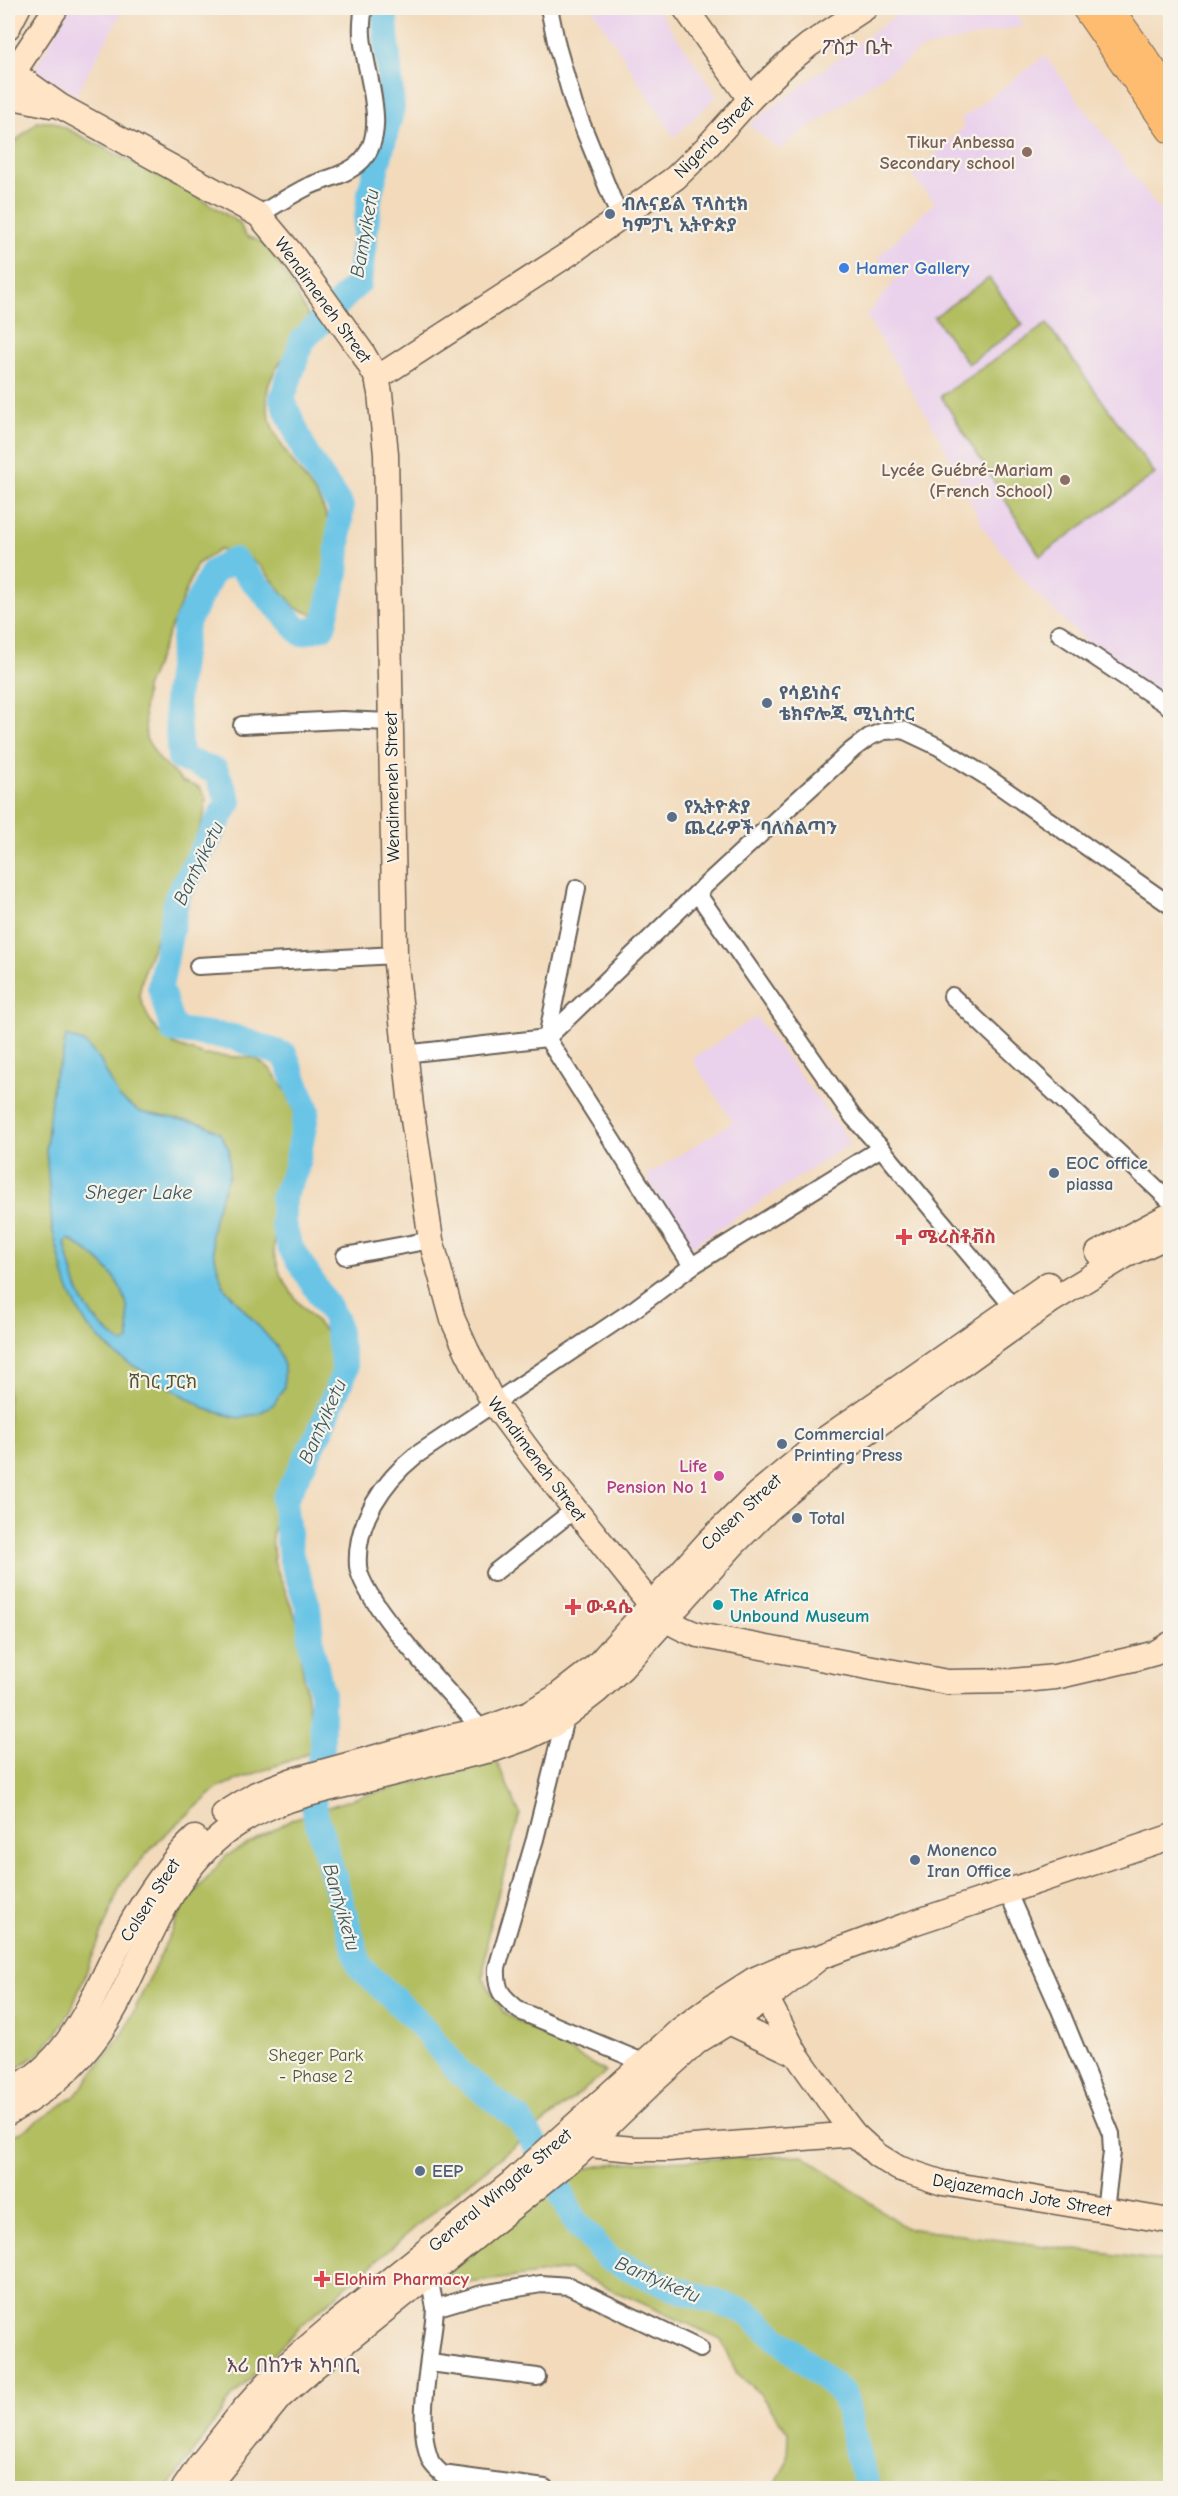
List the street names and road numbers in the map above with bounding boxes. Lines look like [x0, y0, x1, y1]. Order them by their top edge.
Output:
street label: Nigeria Street [670, 91, 759, 183]
street label: Wendimeneh Street [270, 233, 376, 368]
street label: Wendimeneh Street [381, 711, 404, 862]
street label: Wendimeneh Street [483, 1393, 591, 1526]
street label: Colsen Street [697, 1469, 786, 1555]
street label: Colsen Steet [116, 1854, 185, 1946]
street label: General Wingate Street [425, 2124, 577, 2256]
street label: Dejazemach Jote Street [931, 2169, 1114, 2222]

